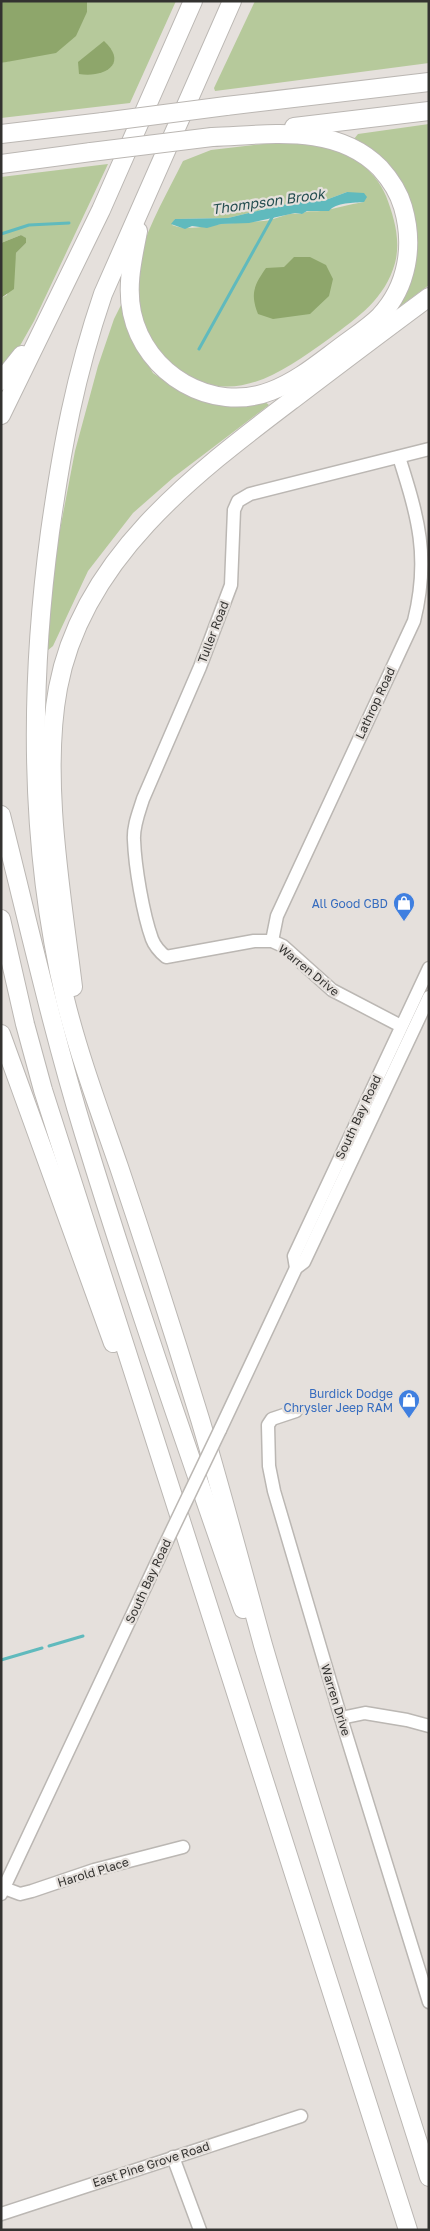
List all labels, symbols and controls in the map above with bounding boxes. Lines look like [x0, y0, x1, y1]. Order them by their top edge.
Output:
water label: Thompson Brook [210, 184, 328, 217]
street label: Tuller Road [194, 599, 232, 665]
street label: Lathrop Road [352, 665, 398, 741]
shop icon: All Good CBD [392, 891, 416, 922]
place label: All Good CBD [312, 896, 388, 911]
street label: Warren Drive [275, 941, 343, 999]
street label: South Bay Road [332, 1073, 384, 1161]
place label: Burdick Dodge Chrysler Jeep RAM [283, 1386, 393, 1415]
shop icon: Burdick Dodge Chrysler Jeep RAM [397, 1388, 421, 1419]
street label: South Bay Road [122, 1537, 174, 1625]
street label: Warren Drive [318, 1662, 354, 1738]
street label: Harold Place [56, 1854, 130, 1890]
street label: East Pine Grove Road [90, 2138, 212, 2190]

